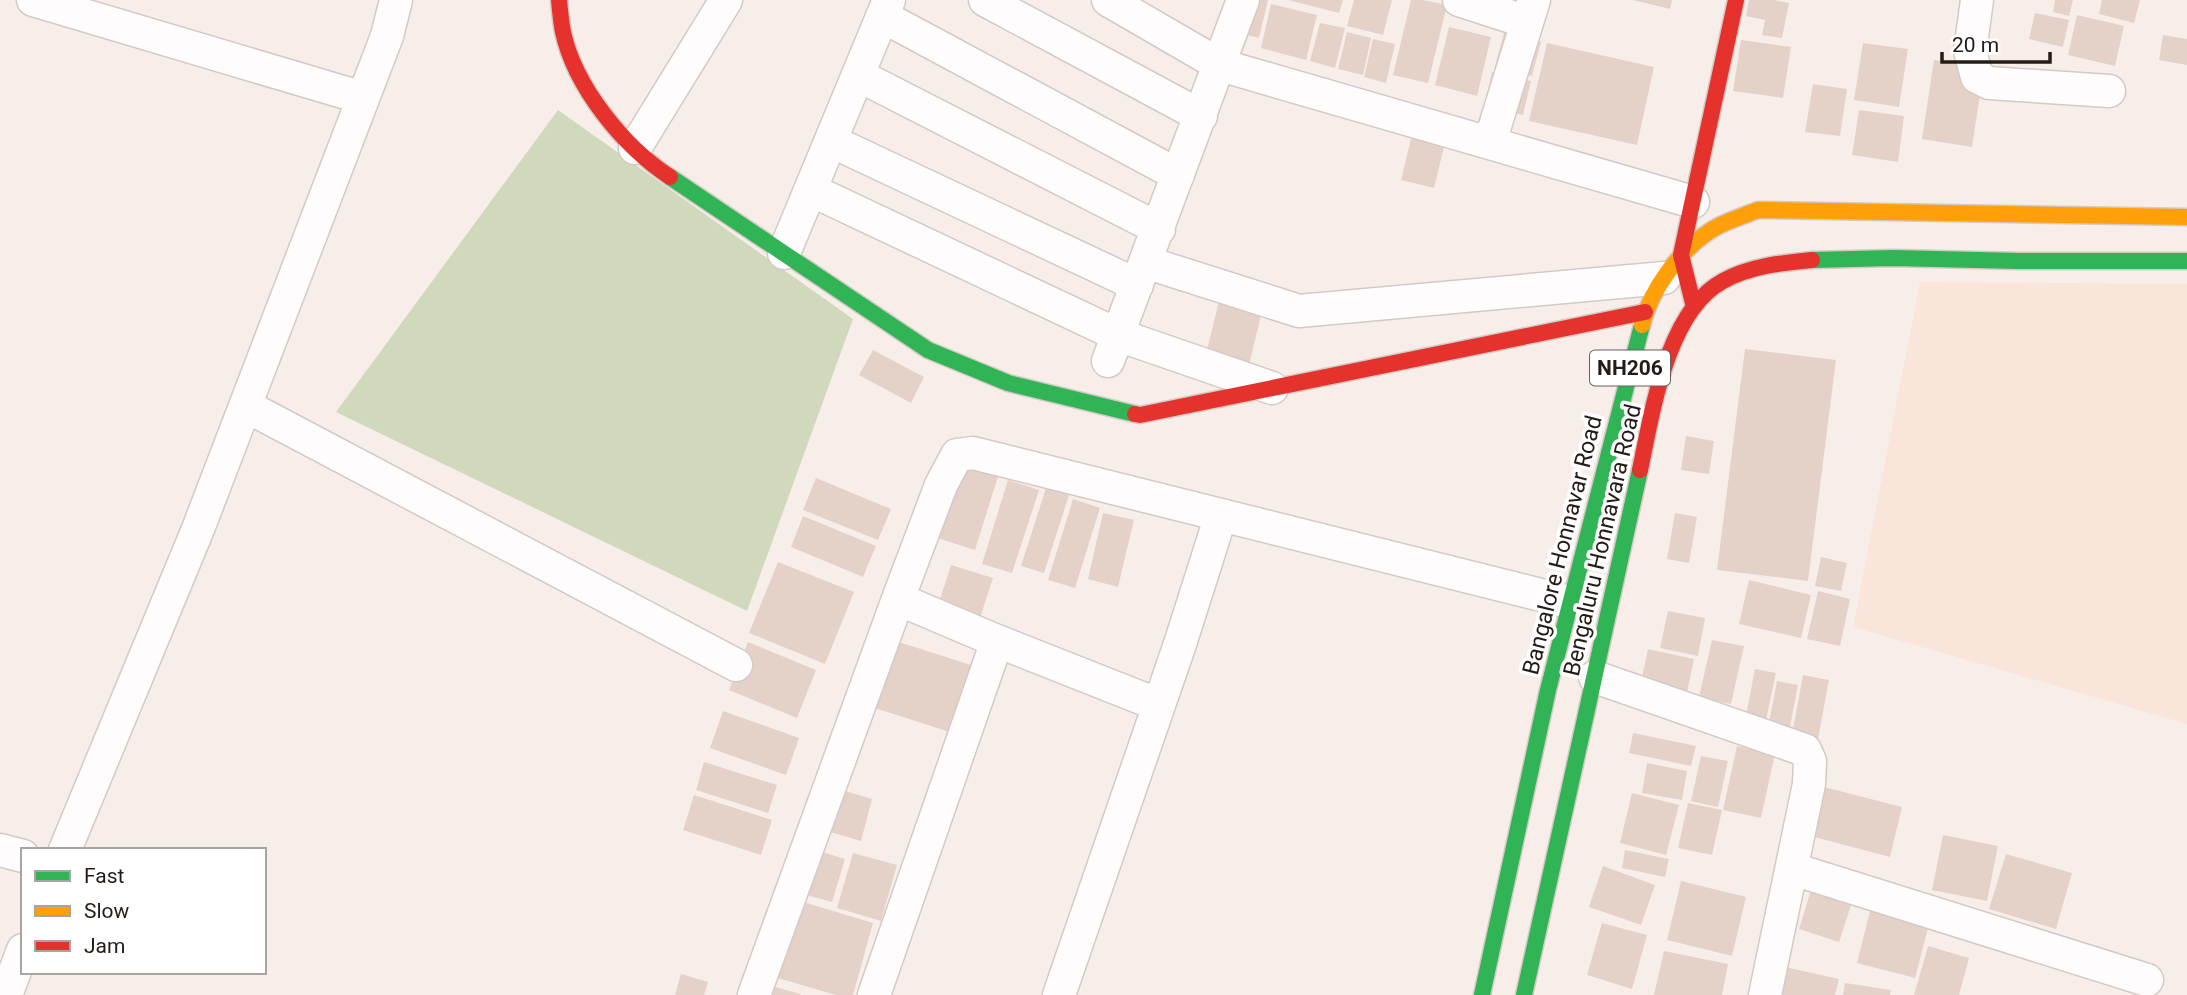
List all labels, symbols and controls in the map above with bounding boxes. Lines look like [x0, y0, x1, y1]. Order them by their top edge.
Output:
scale bar [1942, 21, 2050, 65]
text: 20 m [1952, 33, 1999, 57]
road number: NH206 [1590, 350, 1670, 386]
street label: Bengaluru Honnavara Road [1558, 402, 1647, 679]
street label: Bangalore Honnavar Road [1517, 413, 1608, 678]
legend [21, 848, 266, 974]
text: Fast [84, 864, 125, 888]
text: Slow [84, 899, 130, 923]
text: Jam [84, 934, 125, 958]

